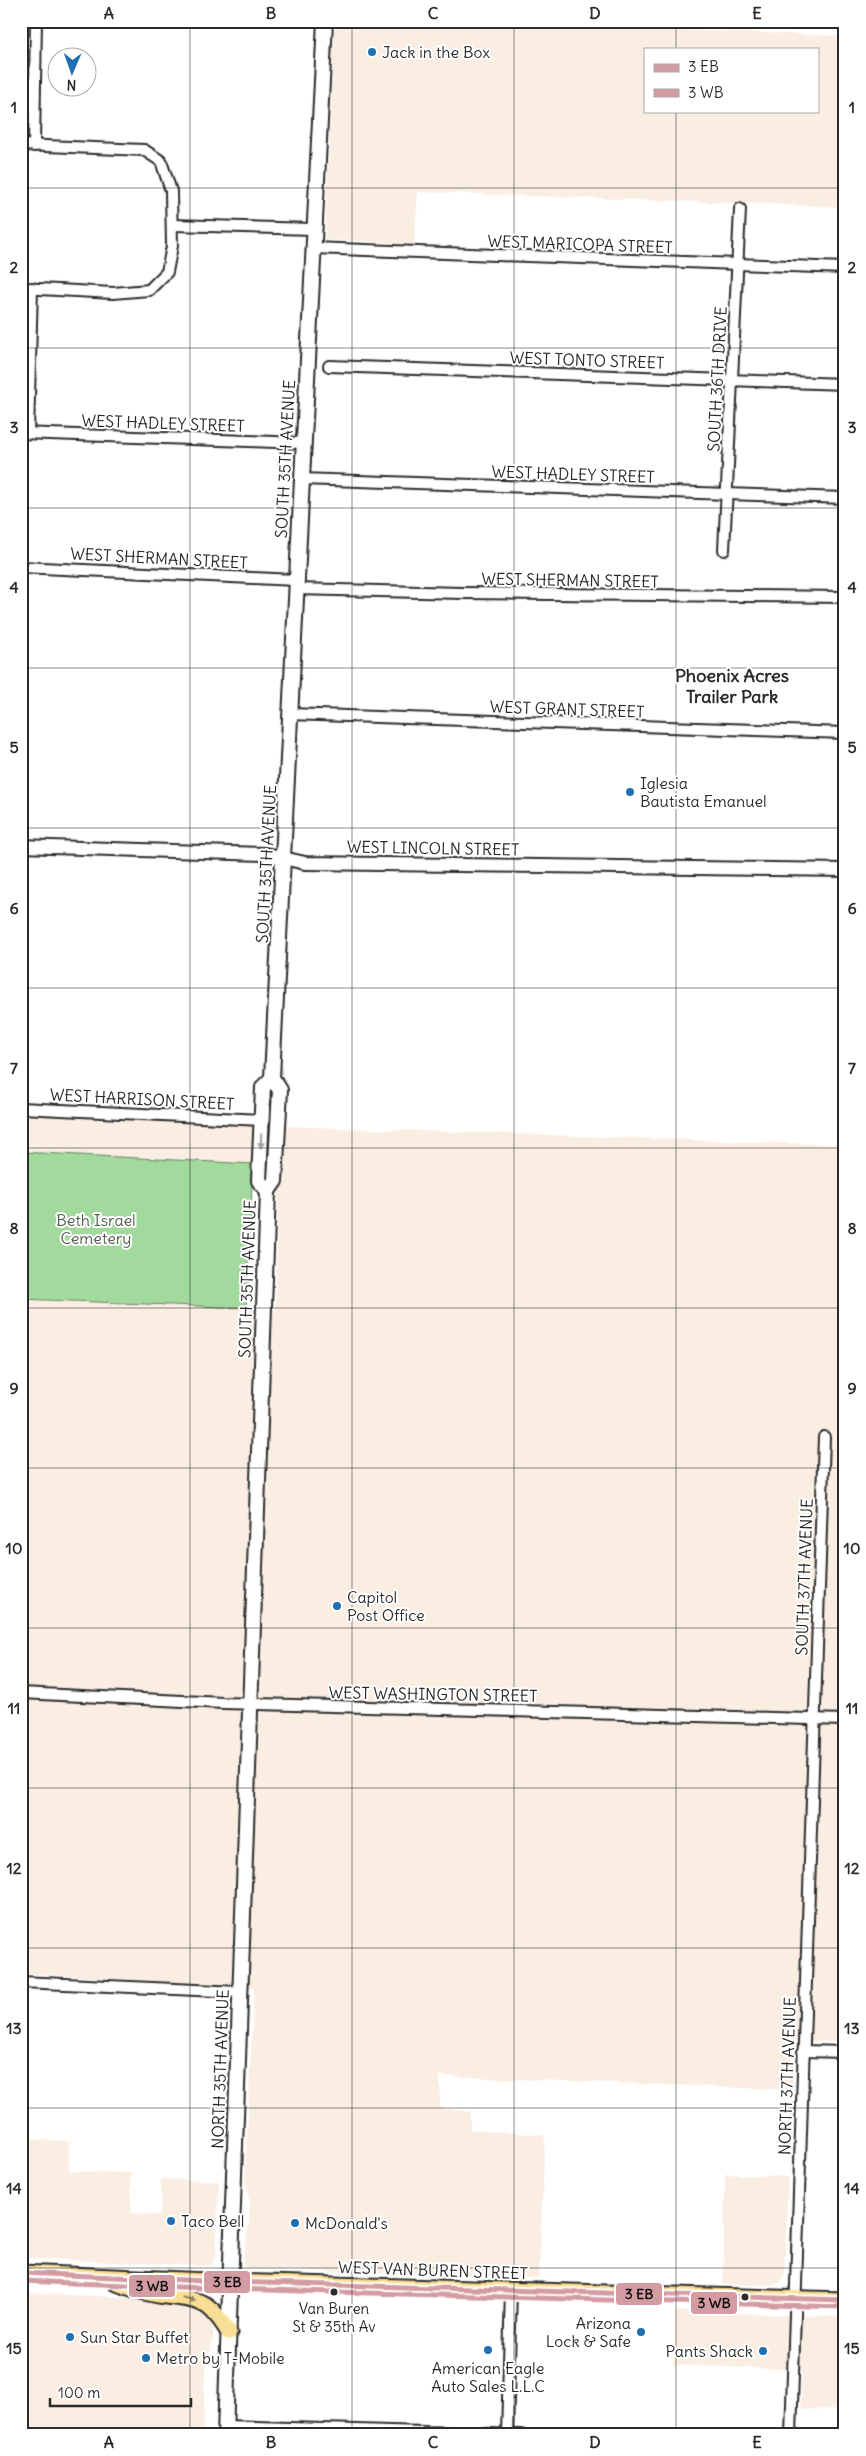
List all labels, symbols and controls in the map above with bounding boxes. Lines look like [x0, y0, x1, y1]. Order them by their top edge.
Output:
text: A [104, 3, 114, 23]
text: B [266, 3, 277, 23]
text: C [428, 3, 439, 23]
text: D [589, 3, 601, 23]
text: E [752, 3, 762, 23]
place label: Jack in the Box [382, 42, 490, 62]
marker: Jack in the Box [366, 46, 378, 58]
north arrow [48, 48, 98, 98]
legend [644, 48, 818, 112]
text: 3 EB [688, 57, 719, 76]
text: N [66, 76, 77, 94]
text: 3 WB [688, 83, 724, 102]
text: 1 [11, 97, 17, 117]
text: 1 [849, 97, 855, 117]
street label: WEST MARICOPA STREET [487, 231, 673, 257]
text: 2 [10, 257, 19, 277]
text: 2 [848, 257, 857, 277]
street label: SOUTH 36TH DRIVE [703, 306, 731, 452]
street label: WEST TONTO STREET [509, 347, 665, 373]
street label: SOUTH 35TH AVENUE [271, 379, 299, 539]
street label: WEST HADLEY STREET [81, 410, 245, 436]
text: 3 [9, 417, 19, 437]
text: 3 [847, 417, 857, 437]
street label: WEST HADLEY STREET [491, 461, 655, 487]
street label: WEST SHERMAN STREET [70, 543, 248, 573]
street label: WEST SHERMAN STREET [481, 568, 659, 592]
text: 4 [9, 577, 19, 597]
text: 4 [847, 577, 857, 597]
district label: Phoenix Acres Trailer Park [675, 664, 789, 708]
street label: WEST GRANT STREET [489, 696, 645, 722]
text: 5 [9, 737, 19, 757]
text: 5 [847, 737, 857, 757]
place label: Iglesia Bautista Emanuel [640, 773, 767, 811]
street label: SOUTH 35TH AVENUE [252, 784, 280, 944]
marker: Iglesia Bautista Emanuel [624, 786, 636, 798]
street label: WEST LINCOLN STREET [347, 836, 519, 860]
text: 6 [9, 898, 19, 918]
text: 6 [847, 898, 857, 918]
text: 7 [10, 1058, 18, 1078]
text: 7 [848, 1058, 856, 1078]
street label: WEST HARRISON STREET [49, 1084, 235, 1114]
one-way arrow [256, 1133, 264, 1149]
street label: SOUTH 35TH AVENUE [234, 1199, 260, 1359]
park label: Beth Israel Cemetery [56, 1210, 136, 1248]
text: 8 [9, 1218, 19, 1238]
text: 8 [847, 1218, 857, 1238]
text: 9 [9, 1378, 19, 1398]
text: 9 [847, 1378, 857, 1398]
street label: SOUTH 37TH AVENUE [791, 1498, 817, 1656]
text: 10 [6, 1538, 22, 1558]
text: 10 [844, 1538, 860, 1558]
place label: Capitol Post Office [347, 1587, 425, 1625]
marker: Capitol Post Office [331, 1600, 343, 1612]
street label: WEST WASHINGTON STREET [328, 1682, 538, 1706]
text: 11 [8, 1698, 20, 1718]
text: 11 [846, 1698, 858, 1718]
text: 12 [6, 1858, 22, 1878]
text: 12 [844, 1858, 860, 1878]
street label: NORTH 35TH AVENUE [207, 1989, 233, 2149]
street label: NORTH 37TH AVENUE [774, 1997, 800, 2155]
text: 13 [6, 2018, 22, 2038]
text: 13 [844, 2018, 860, 2038]
text: 14 [6, 2178, 22, 2198]
text: 14 [844, 2178, 860, 2198]
place label: Taco Bell [181, 2211, 244, 2231]
place label: McDonald's [305, 2213, 388, 2233]
marker: Taco Bell [165, 2215, 177, 2227]
marker: McDonald's [289, 2217, 301, 2229]
street label: WEST VAN BUREN STREET [338, 2257, 528, 2283]
line badge: 3 EB [203, 2270, 251, 2294]
text: 3 EB [213, 2273, 241, 2291]
line badge: 3 WB [128, 2274, 176, 2298]
text: 3 WB [135, 2277, 169, 2295]
line badge: 3 EB [615, 2282, 663, 2306]
text: 3 EB [625, 2285, 653, 2303]
marker: Van Buren St & 35th Av [329, 2287, 339, 2297]
line badge: 3 WB [690, 2291, 738, 2315]
unlabelled marker [740, 2292, 750, 2302]
text: 3 WB [697, 2294, 731, 2312]
one-way arrow [181, 2295, 196, 2303]
place label: Van Buren St & 35th Av [293, 2299, 376, 2336]
place label: Arizona Lock & Safe [546, 2313, 631, 2351]
marker: Arizona Lock & Safe [635, 2326, 647, 2338]
place label: Sun Star Buffet [80, 2327, 189, 2347]
marker: Sun Star Buffet [64, 2331, 76, 2343]
text: 15 [6, 2338, 22, 2358]
text: 15 [844, 2338, 860, 2358]
place label: Pants Shack [666, 2341, 753, 2361]
marker: American Eagle Auto Sales L.L.C [482, 2344, 494, 2356]
marker: Pants Shack [757, 2345, 769, 2357]
place label: Metro by T-Mobile [156, 2348, 285, 2368]
marker: Metro by T-Mobile [140, 2352, 152, 2364]
place label: American Eagle Auto Sales L.L.C [431, 2358, 545, 2396]
scale bar [50, 2376, 191, 2408]
text: 100 m [58, 2383, 100, 2402]
text: A [104, 2432, 114, 2452]
text: B [266, 2432, 277, 2452]
text: C [428, 2432, 439, 2452]
text: D [589, 2432, 601, 2452]
text: E [752, 2432, 762, 2452]

